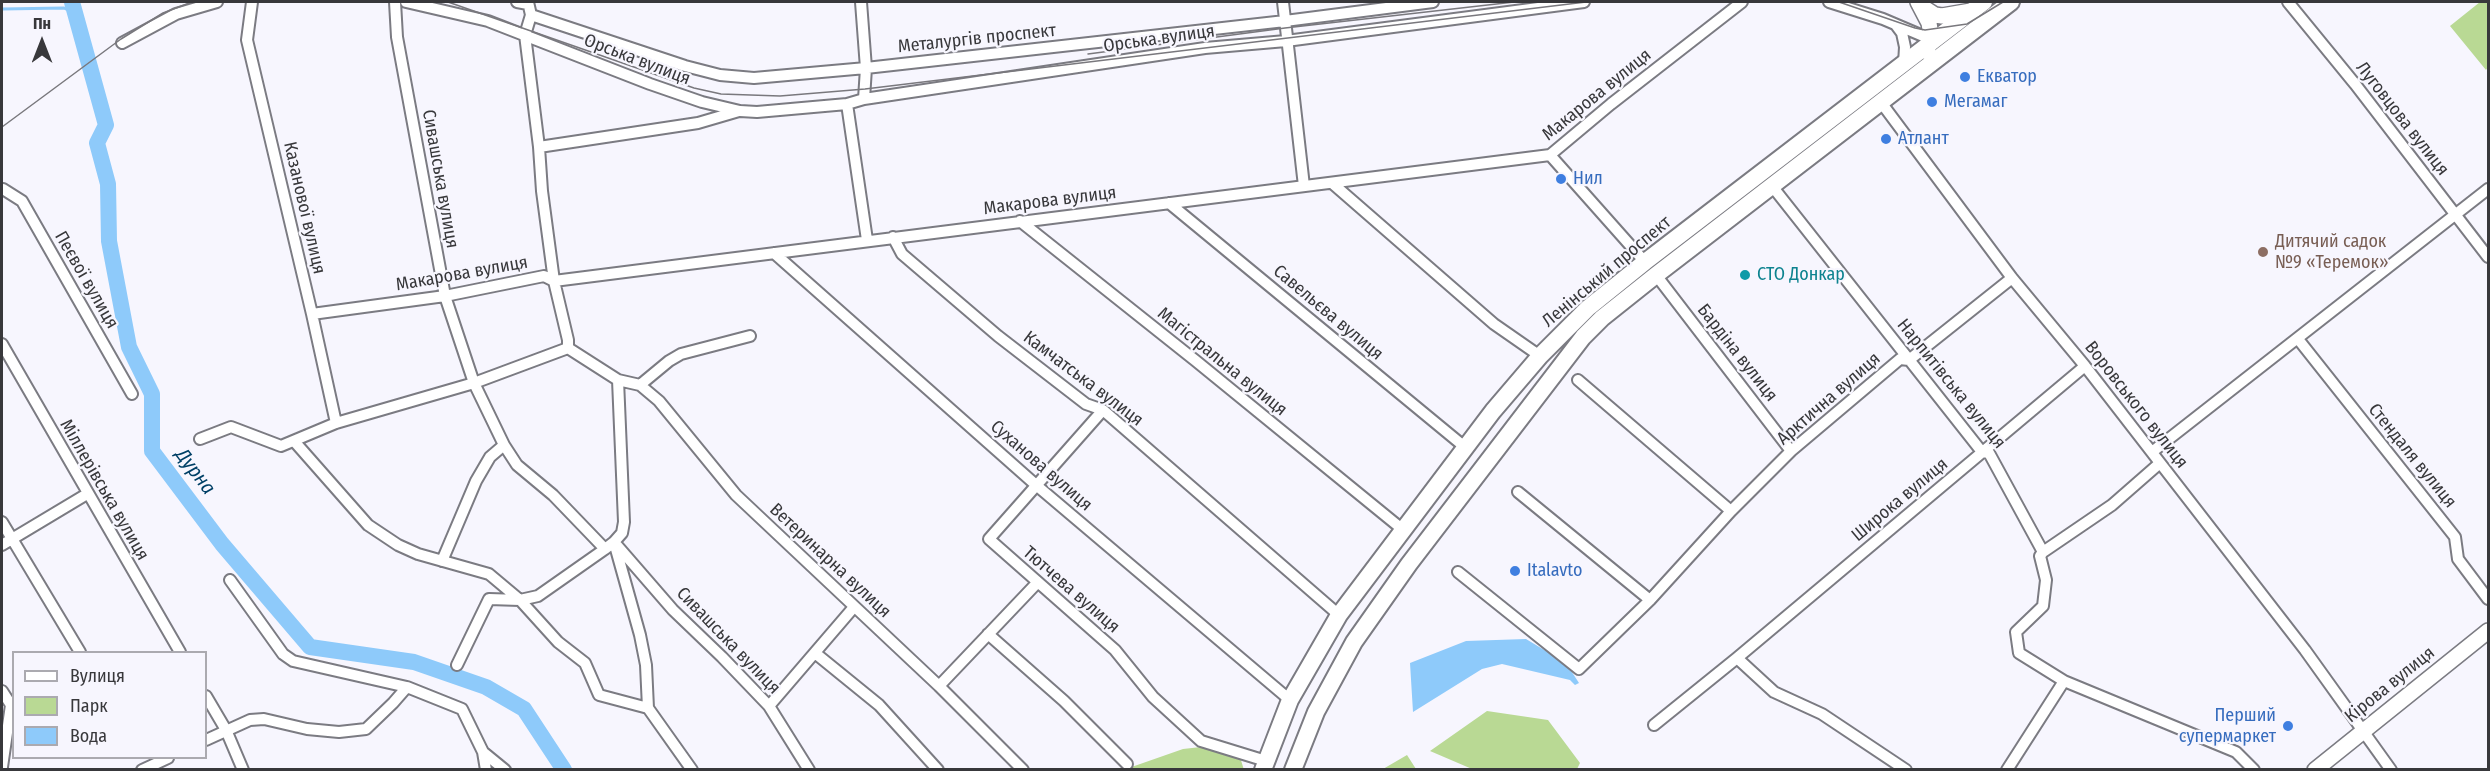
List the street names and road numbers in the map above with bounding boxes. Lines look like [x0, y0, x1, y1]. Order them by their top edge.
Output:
street label: Металургів проспект [897, 20, 1057, 58]
street label: Орська вулиця [1102, 21, 1216, 57]
street label: Орська вулиця [581, 30, 693, 90]
street label: Макарова вулиця [1538, 45, 1656, 145]
street label: Луговцова вулиця [2351, 58, 2453, 180]
street label: Сивашська вулиця [417, 108, 463, 250]
street label: Казанової вулиця [278, 140, 330, 276]
street label: Макарова вулиця [982, 182, 1118, 220]
street label: Ленінський проспект [1538, 212, 1676, 332]
street label: Пеєвої вулиця [49, 227, 123, 333]
street label: Макарова вулиця [394, 252, 530, 296]
street label: Савельєва вулиця [1269, 261, 1387, 365]
street label: Бардіна вулиця [1692, 300, 1782, 406]
street label: Магістральна вулиця [1153, 303, 1291, 421]
street label: Нарпитівська вулиця [1892, 315, 2010, 453]
street label: Камчатська вулиця [1019, 327, 1147, 431]
street label: Воровського вулиця [2080, 337, 2192, 473]
street label: Арктична вулиця [1773, 348, 1885, 450]
street label: Стендаля вулиця [2363, 400, 2461, 512]
street label: Міллерівська вулиця [55, 416, 153, 564]
street label: Суханова вулиця [986, 416, 1096, 516]
street label: Широка вулиця [1848, 454, 1952, 546]
street label: Ветеринарна вулиця [765, 499, 895, 623]
street label: Тютчева вулиця [1018, 542, 1124, 638]
street label: Сивашська вулиця [671, 583, 785, 699]
street label: Кірова вулиця [2341, 642, 2439, 728]

